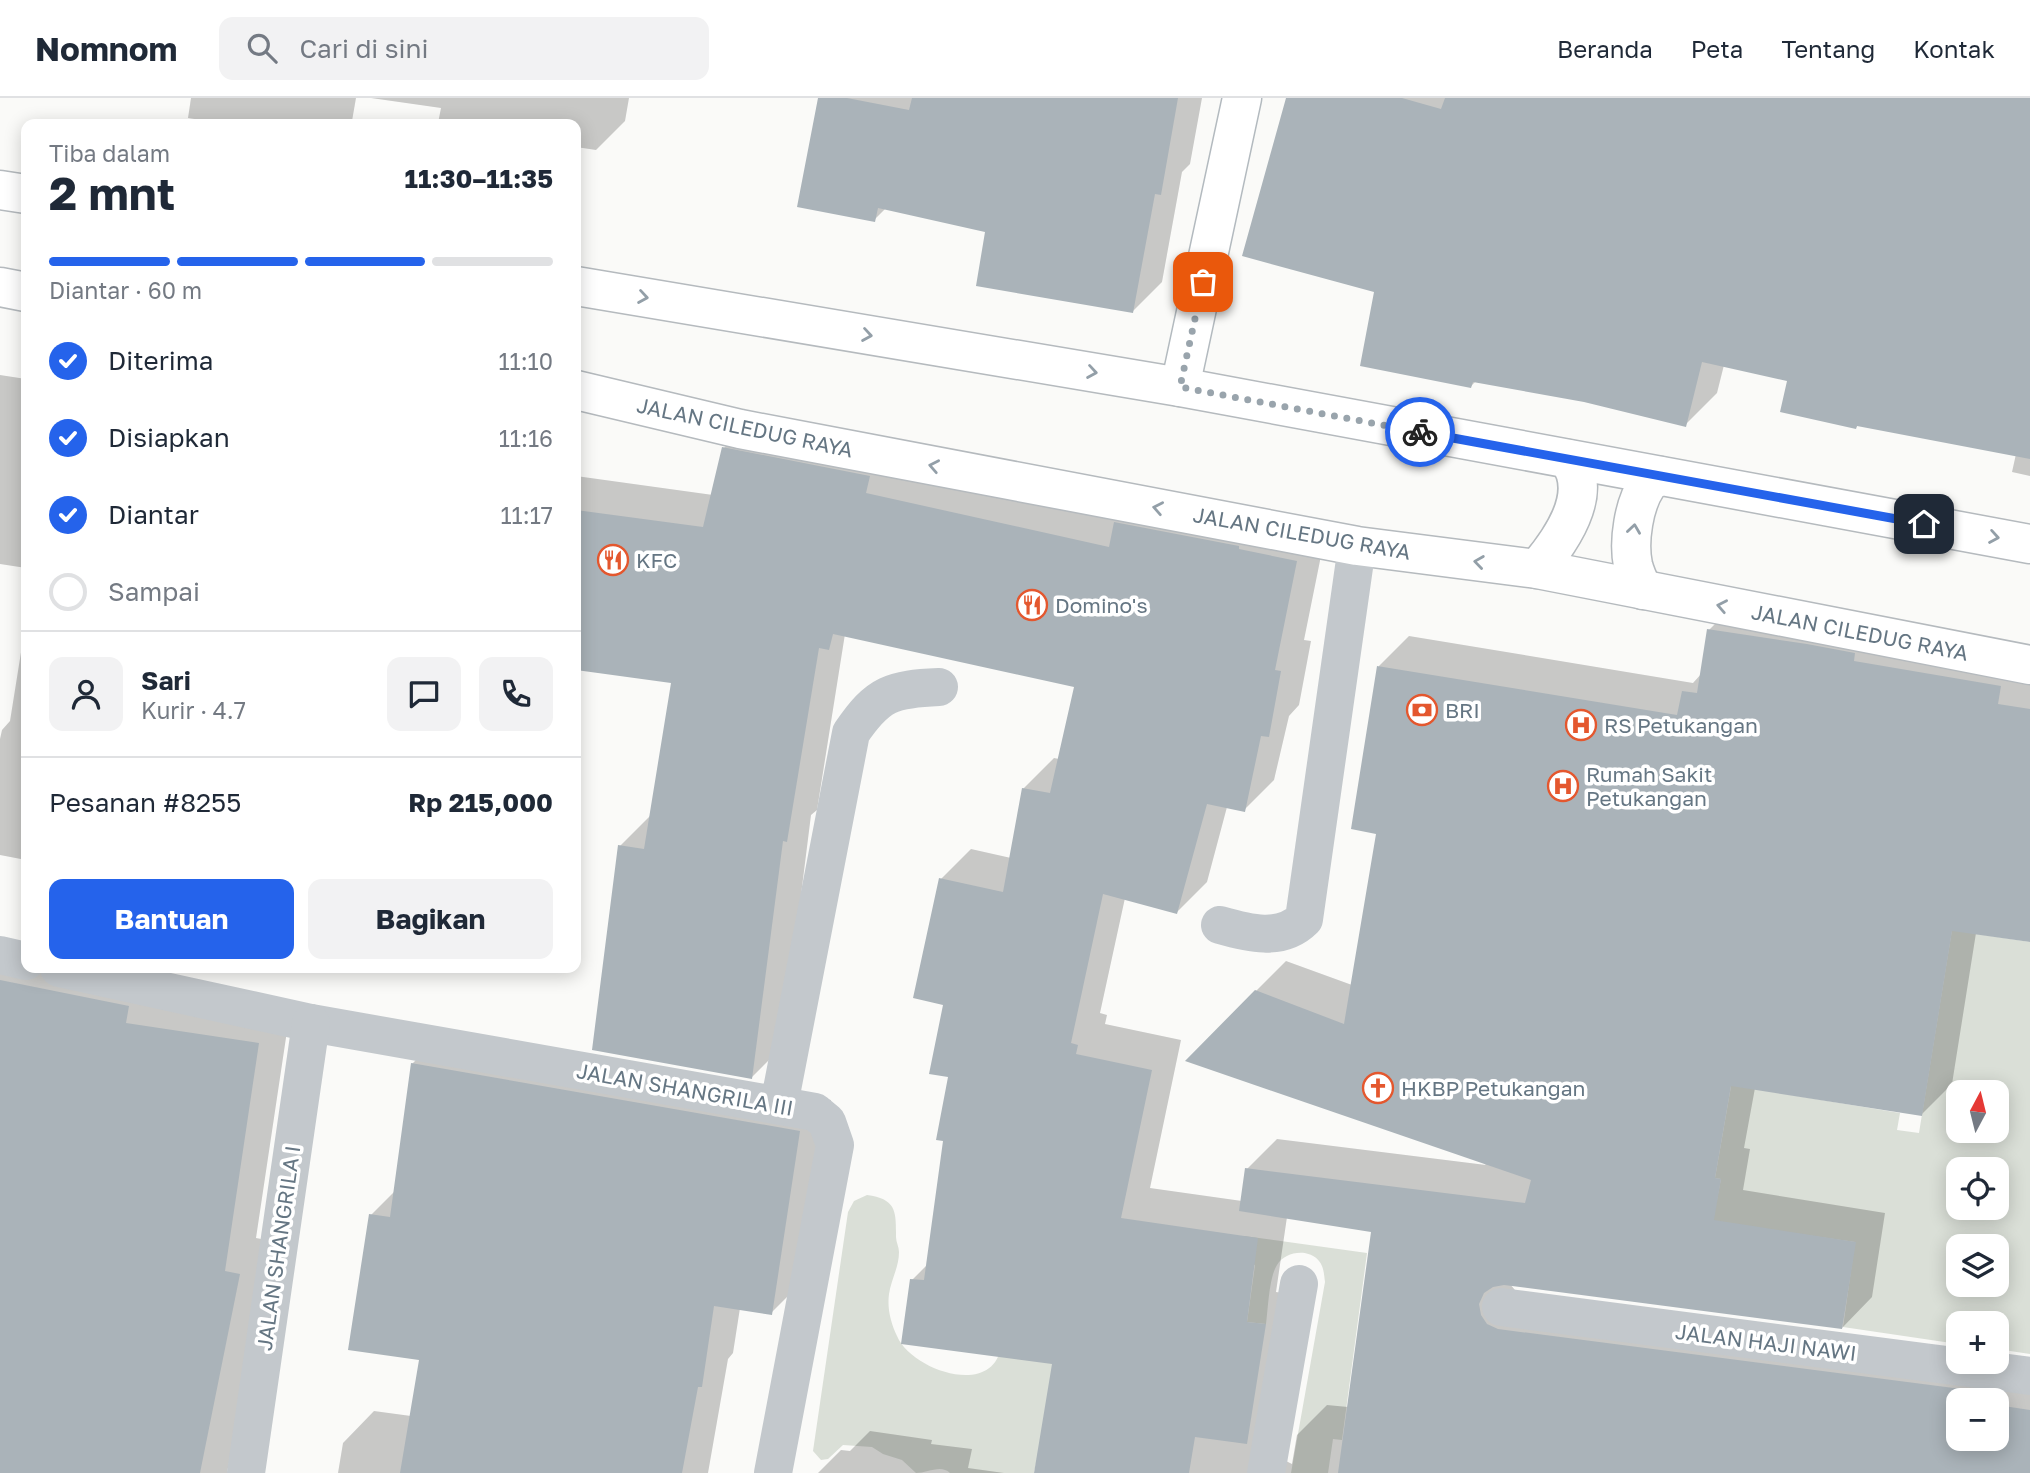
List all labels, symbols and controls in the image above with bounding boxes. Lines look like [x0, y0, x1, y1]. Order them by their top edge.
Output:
search box [219, 17, 709, 80]
text: Nomnom [35, 29, 177, 68]
icon: search [243, 29, 281, 67]
text: Cari di sini [299, 33, 429, 64]
text: Beranda [1557, 34, 1653, 63]
text: Peta [1691, 34, 1743, 63]
text: Tentang [1781, 34, 1875, 63]
text: Kontak [1913, 34, 1995, 63]
text: Tiba dalam [49, 139, 170, 167]
text: 11:30–11:35 [405, 163, 553, 194]
text: 2 mnt [49, 165, 175, 220]
pin [1173, 252, 1233, 312]
icon: bag [1184, 263, 1222, 301]
text: Diantar · 60 m [49, 276, 202, 304]
one-way arrow [637, 289, 649, 304]
one-way arrow [862, 327, 873, 342]
icon: check [49, 342, 87, 380]
text: Diterima [108, 345, 213, 376]
text: 11:10 [498, 347, 553, 375]
one-way arrow [1086, 364, 1098, 379]
street label: JALAN CILEDUG RAYA [635, 391, 855, 463]
courier [1385, 397, 1455, 467]
icon: bike [1401, 413, 1439, 451]
icon: check [49, 419, 87, 457]
text: Disiapkan [108, 422, 230, 453]
text: 11:16 [499, 424, 553, 452]
one-way arrow [928, 459, 940, 474]
pin [1894, 494, 1954, 554]
icon: check [49, 496, 87, 534]
text: Diantar [108, 499, 199, 530]
text: 11:17 [500, 501, 553, 529]
one-way arrow [1152, 501, 1164, 516]
street label: JALAN CILEDUG RAYA [1191, 501, 1413, 565]
icon: home [1905, 505, 1943, 543]
one-way arrow [1626, 523, 1641, 535]
one-way arrow [1988, 529, 2000, 544]
restaurant icon: KFC [596, 543, 630, 577]
place label: KFC [636, 547, 677, 573]
one-way arrow [1473, 554, 1485, 569]
text: Sampai [108, 576, 200, 607]
restaurant icon: Domino's [1015, 588, 1049, 622]
place label: Domino's [1055, 592, 1148, 618]
street label: JALAN CILEDUG RAYA [1749, 598, 1971, 666]
one-way arrow [1716, 599, 1728, 614]
button: person [49, 657, 123, 731]
button: chat [387, 657, 461, 731]
button: phone [479, 657, 553, 731]
text: Sari [141, 665, 191, 696]
bank icon: BRI [1405, 693, 1439, 727]
text: Kurir · 4.7 [141, 696, 246, 724]
place label: BRI [1445, 697, 1480, 723]
hospital icon: RS Petukangan [1564, 708, 1598, 742]
place label: RS Petukangan [1604, 712, 1758, 738]
place label: Rumah Sakit Petukangan [1586, 761, 1712, 811]
hospital icon: Rumah Sakit Petukangan [1546, 769, 1580, 803]
text: Pesanan #8255 [49, 787, 241, 818]
text: Rp 215,000 [408, 787, 553, 818]
button: Bantuan [49, 879, 294, 959]
button: Bagikan [308, 879, 553, 959]
street label: JALAN SHANGRILA III [575, 1057, 795, 1121]
church icon: HKBP Petukangan [1361, 1071, 1395, 1105]
place label: HKBP Petukangan [1401, 1075, 1585, 1101]
north arrow [1946, 1080, 2009, 1143]
map controls [1946, 1080, 2009, 1451]
street label: JALAN SHANGRILA I [251, 1144, 305, 1352]
button: locate [1946, 1157, 2009, 1220]
button: layers [1946, 1234, 2009, 1297]
button: + [1946, 1311, 2009, 1374]
street label: JALAN HAJI NAWI [1674, 1318, 1858, 1366]
button: − [1946, 1388, 2009, 1451]

